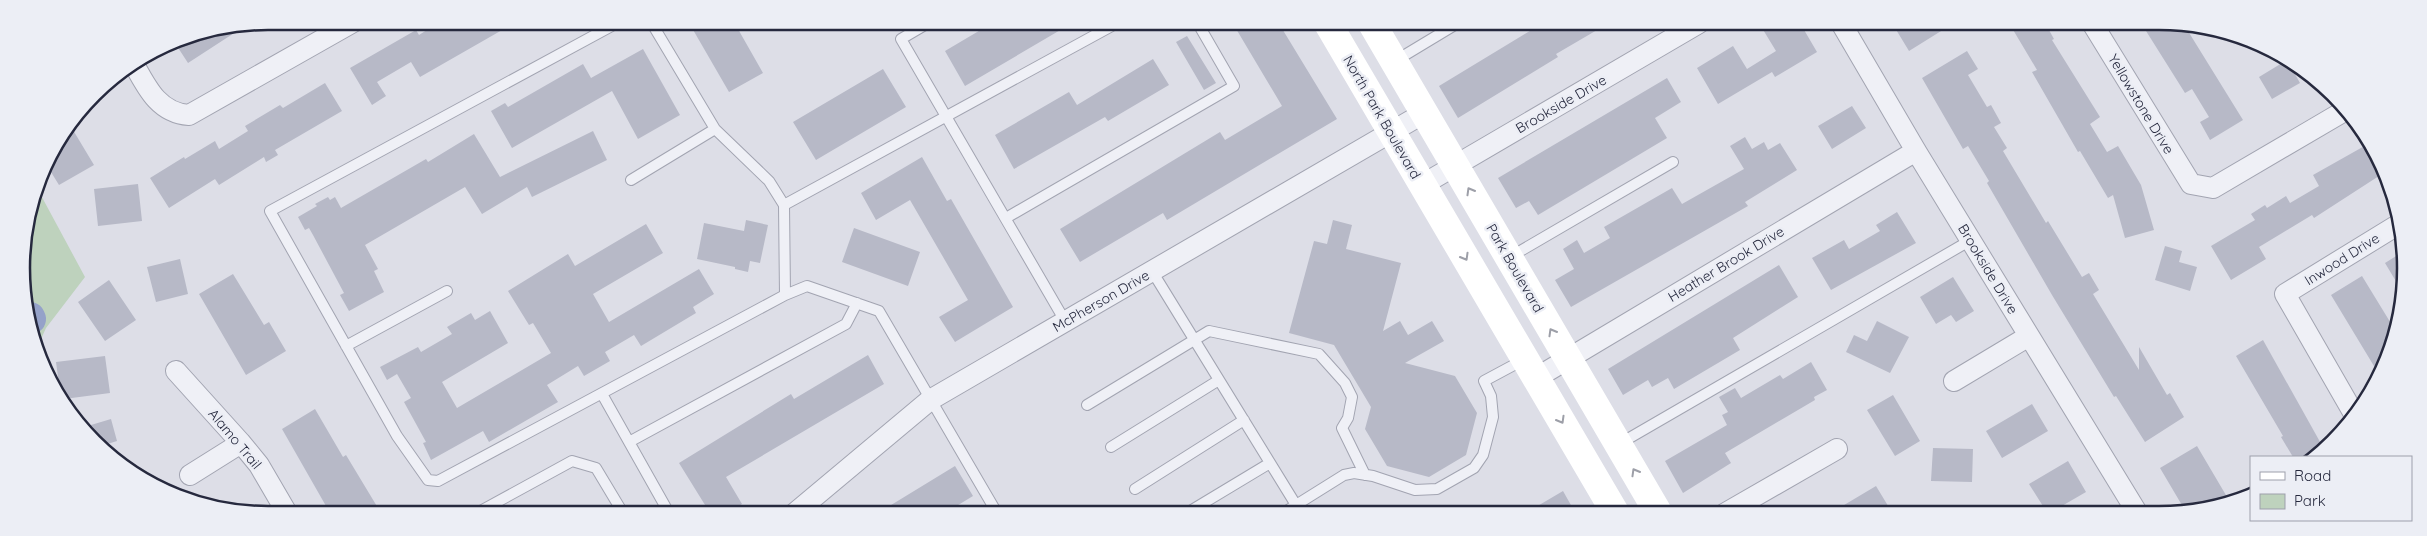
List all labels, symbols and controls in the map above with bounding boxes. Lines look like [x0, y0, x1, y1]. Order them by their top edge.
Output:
street label: Yellowstone Drive [2104, 51, 2178, 157]
street label: North Park Boulevard [1339, 52, 1425, 182]
street label: Brookside Drive [1512, 71, 1610, 137]
one-way arrow [1467, 188, 1477, 197]
street label: Park Boulevard [1482, 220, 1548, 316]
street label: Brookside Drive [1954, 221, 2022, 317]
street label: Heather Brook Drive [1665, 222, 1787, 306]
street label: Inwood Drive [2301, 229, 2383, 289]
one-way arrow [1458, 252, 1468, 261]
street label: McPherson Drive [1049, 266, 1153, 336]
one-way arrow [1549, 328, 1559, 337]
street label: Alamo Trail [205, 405, 265, 473]
one-way arrow [1554, 415, 1564, 424]
legend [2250, 456, 2412, 521]
text: Road [2294, 466, 2331, 485]
one-way arrow [1631, 468, 1641, 477]
text: Park [2294, 491, 2326, 510]

